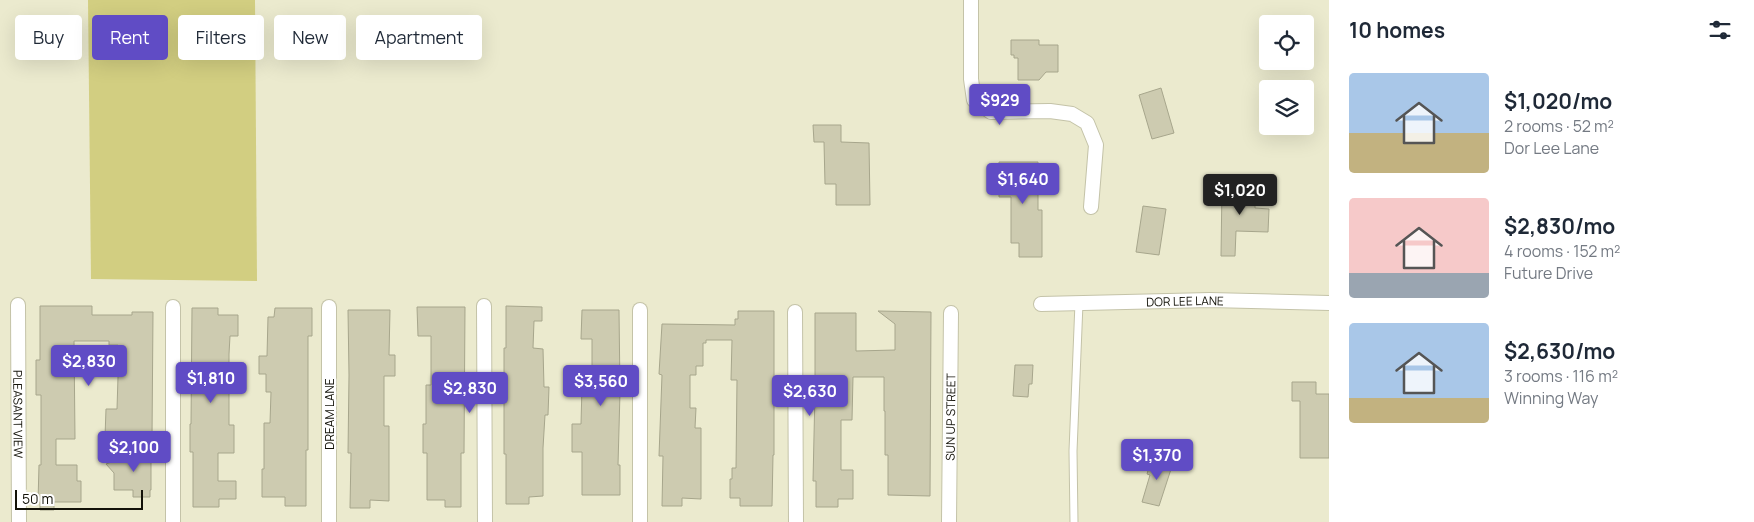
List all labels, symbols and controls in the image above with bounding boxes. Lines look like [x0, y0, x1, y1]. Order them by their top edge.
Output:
chip: Buy [15, 15, 82, 60]
chip: Rent [92, 15, 168, 60]
chip: Filters [178, 15, 264, 60]
chip: New [274, 15, 346, 60]
chip: Apartment [356, 15, 482, 60]
map controls [1259, 15, 1314, 135]
button: locate [1259, 15, 1314, 70]
text: 10 homes [1349, 16, 1445, 44]
icon: filters [1706, 16, 1734, 44]
button: layers [1259, 80, 1314, 135]
pin: $929 [970, 84, 1030, 126]
text: $1,020/mo [1504, 87, 1612, 115]
text: $929 [980, 89, 1020, 111]
icon: home [1389, 93, 1449, 153]
text: 2 rooms · 52 m² [1504, 115, 1614, 137]
text: Dor Lee Lane [1504, 137, 1599, 159]
pin: $1,640 [982, 162, 1064, 205]
text: $1,640 [997, 168, 1049, 190]
pin: $1,020 [1199, 174, 1281, 216]
text: $1,020 [1214, 179, 1266, 201]
text: $2,830/mo [1504, 212, 1615, 240]
icon: home [1389, 218, 1449, 278]
text: 4 rooms · 152 m² [1504, 240, 1620, 262]
text: Future Drive [1504, 262, 1593, 284]
street label: DOR LEE LANE [1146, 291, 1224, 310]
text: $2,630/mo [1504, 337, 1615, 365]
icon: home [1389, 343, 1449, 403]
pin: $2,830 [48, 344, 130, 387]
text: $2,830 [62, 350, 116, 372]
pin: $1,810 [170, 362, 252, 404]
pin: $3,560 [560, 364, 642, 407]
text: 3 rooms · 116 m² [1504, 365, 1618, 387]
text: $1,810 [187, 367, 235, 389]
street label: PLEASANT VIEW [10, 370, 27, 459]
text: $3,560 [574, 370, 628, 392]
pin: $2,830 [429, 372, 511, 414]
street label: SUN UP STREET [941, 372, 959, 461]
pin: $2,630 [769, 374, 851, 417]
text: $2,830 [443, 377, 497, 399]
street label: DREAM LANE [321, 378, 338, 450]
text: $2,630 [783, 380, 837, 402]
text: Winning Way [1504, 387, 1598, 409]
pin: $2,100 [93, 430, 175, 473]
text: $2,100 [109, 436, 159, 458]
pin: $1,370 [1116, 438, 1198, 481]
text: $1,370 [1132, 444, 1182, 466]
scale bar [15, 487, 142, 510]
text: 50 m [22, 489, 53, 508]

